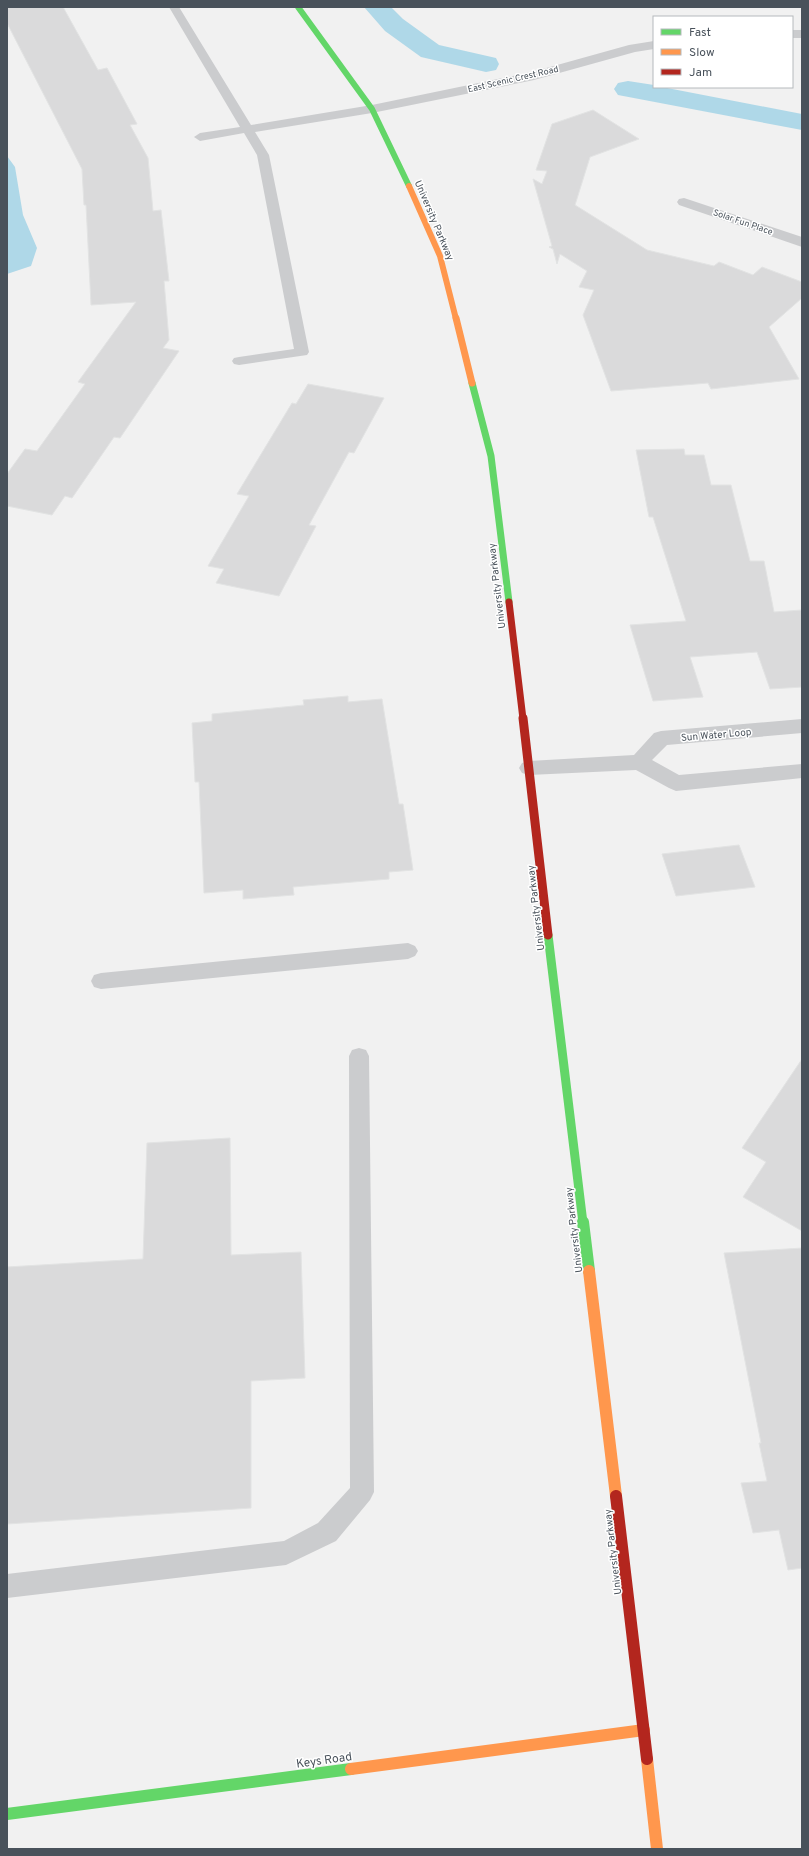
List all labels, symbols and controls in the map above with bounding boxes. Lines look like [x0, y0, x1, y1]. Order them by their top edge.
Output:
legend [653, 16, 793, 88]
text: Fast [689, 25, 711, 41]
text: Slow [689, 45, 715, 61]
street label: East Scenic Crest Road [467, 64, 560, 95]
text: Jam [689, 65, 712, 81]
street label: University Parkway [411, 178, 456, 263]
street label: Solar Fun Place [712, 207, 774, 238]
street label: University Parkway [486, 542, 509, 629]
street label: Sun Water Loop [680, 726, 752, 745]
street label: University Parkway [525, 864, 548, 951]
street label: University Parkway [563, 1186, 586, 1273]
street label: University Parkway [602, 1508, 625, 1595]
street label: Keys Road [295, 1749, 353, 1773]

